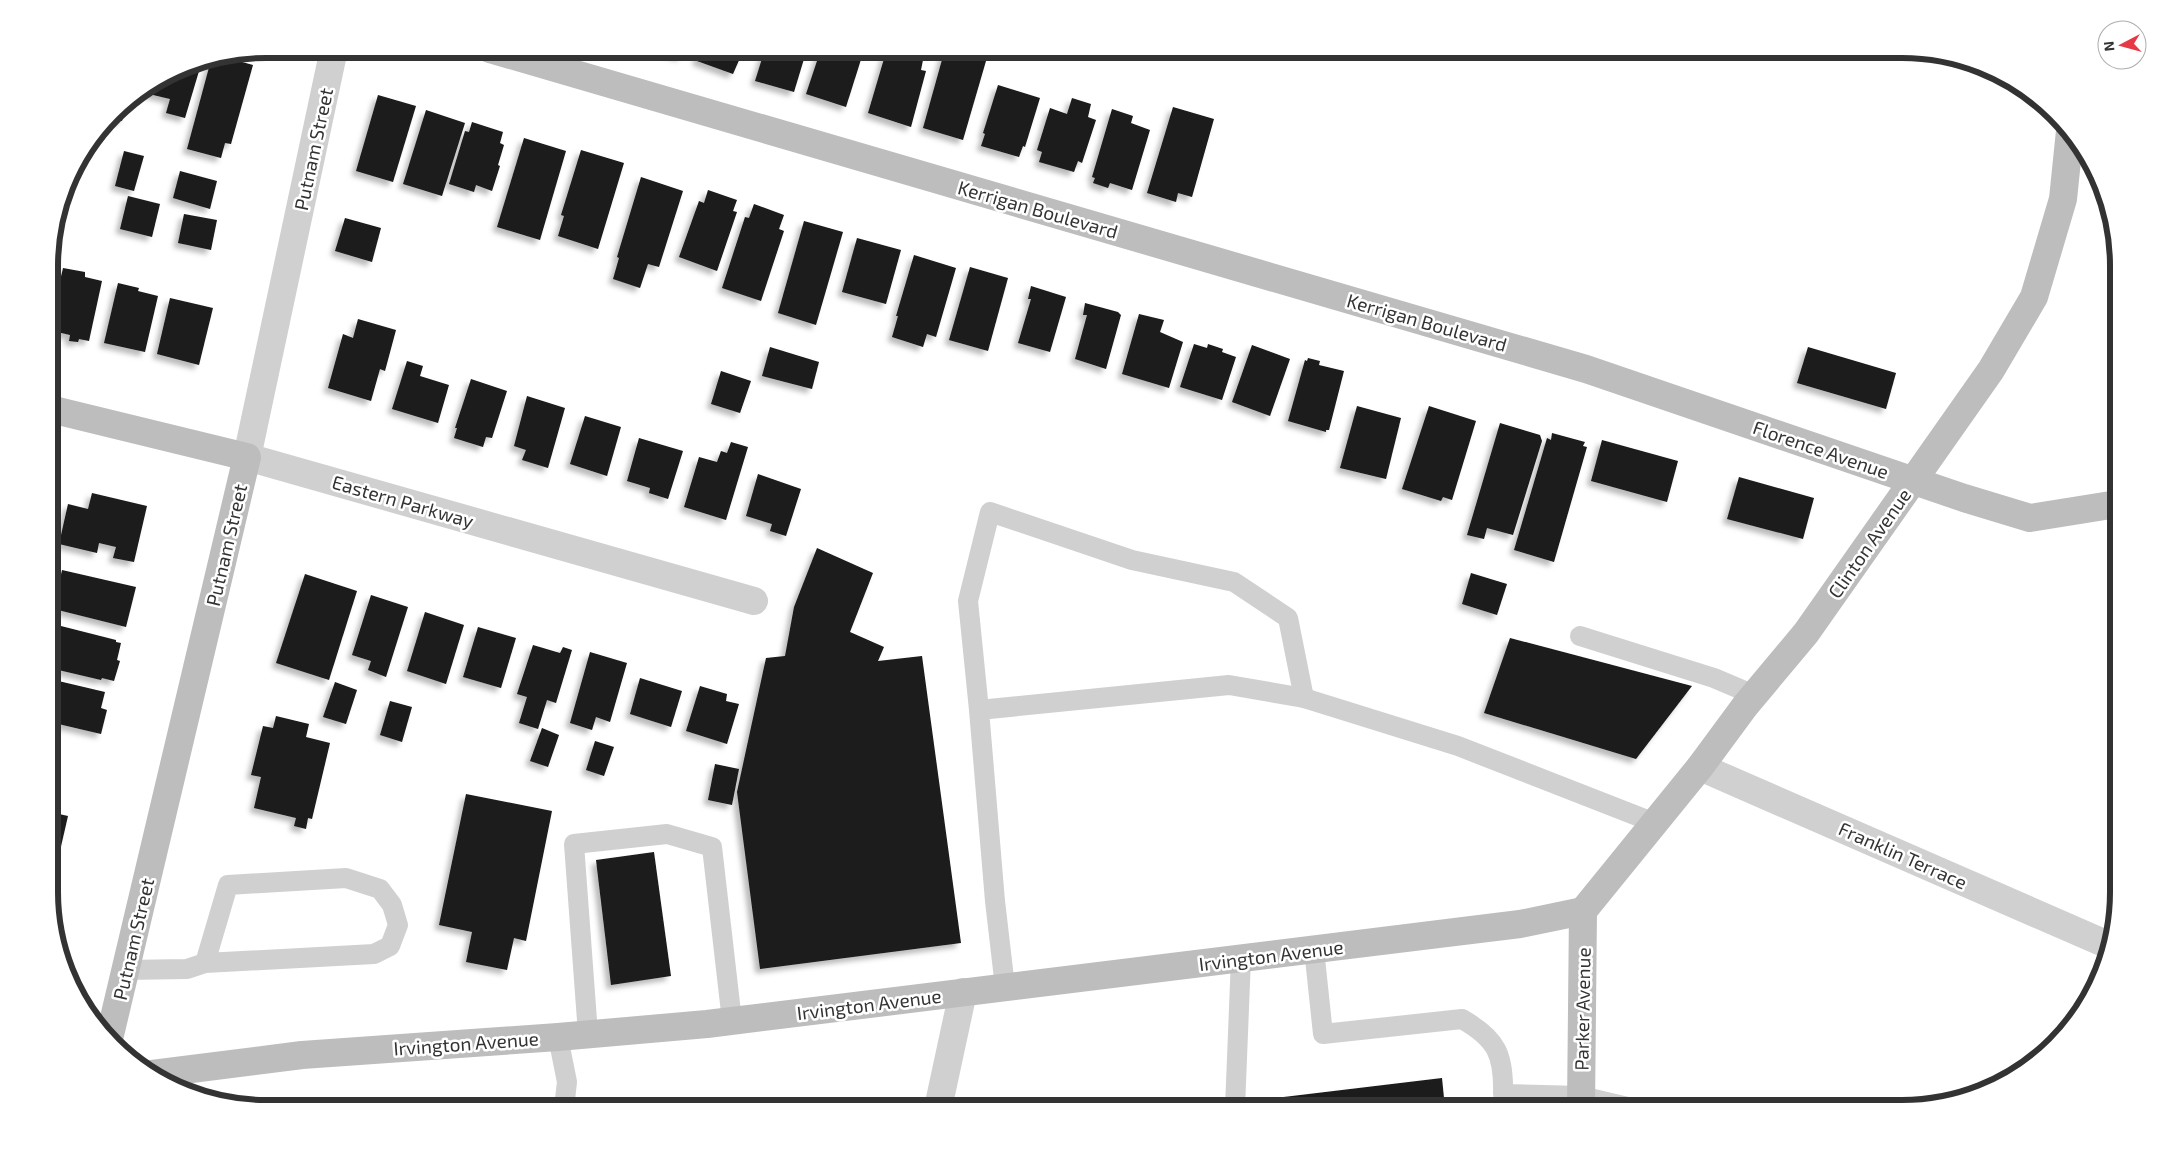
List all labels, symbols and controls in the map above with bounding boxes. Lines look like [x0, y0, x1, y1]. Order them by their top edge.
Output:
north arrow [2097, 20, 2147, 70]
text: N [2100, 40, 2118, 52]
street label: Putnam Street [289, 86, 337, 212]
street label: Kerrigan Boulevard [955, 175, 1121, 243]
street label: Kerrigan Boulevard [1344, 288, 1510, 356]
street label: Florence Avenue [1750, 415, 1892, 483]
street label: Eastern Parkway [330, 470, 476, 532]
street label: Putnam Street [201, 482, 251, 608]
street label: Clinton Avenue [1823, 484, 1915, 602]
street label: Franklin Terrace [1835, 816, 1971, 894]
street label: Putnam Street [108, 876, 158, 1002]
street label: Irvington Avenue [1197, 935, 1345, 975]
street label: Parker Avenue [1569, 947, 1595, 1071]
street label: Irvington Avenue [795, 984, 943, 1024]
street label: Irvington Avenue [393, 1026, 539, 1060]

